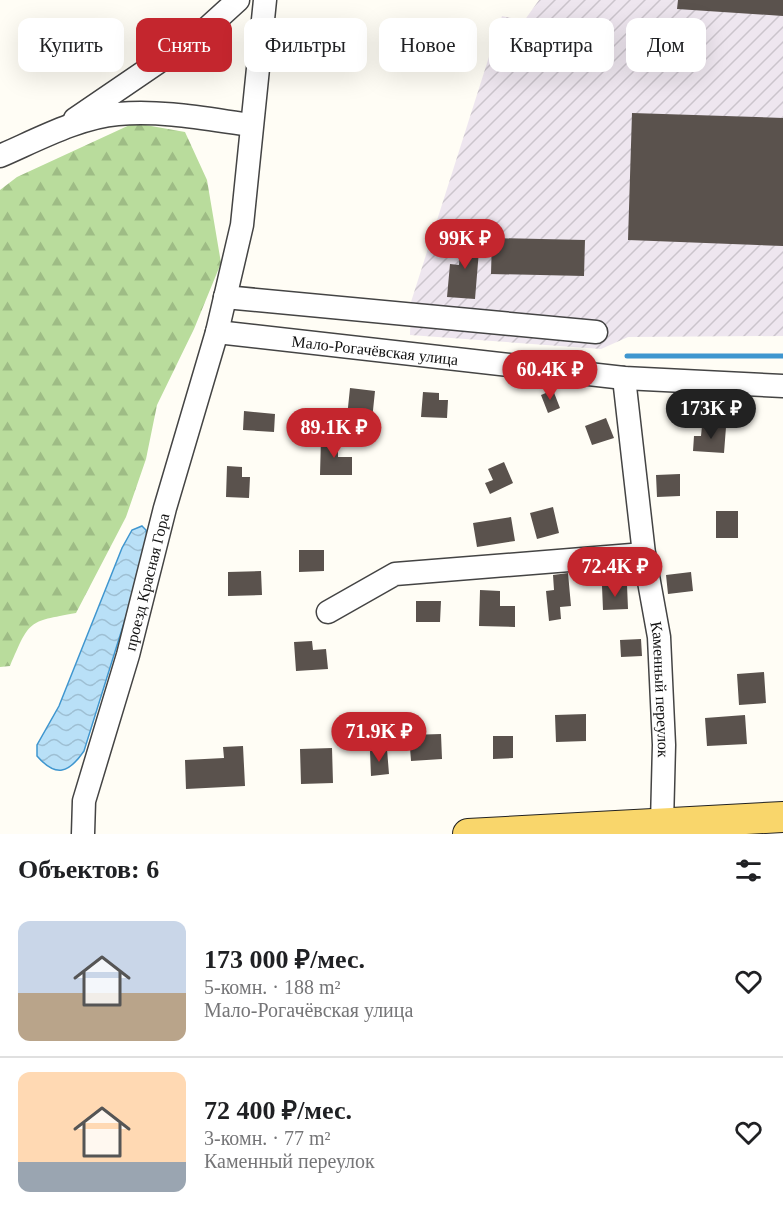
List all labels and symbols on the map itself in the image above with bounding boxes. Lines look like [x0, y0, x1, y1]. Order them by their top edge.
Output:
pin: 99K ₽ [423, 219, 507, 270]
street label: Мало-Рогачёвская улица [291, 332, 459, 368]
pin: 60.4K ₽ [495, 350, 605, 401]
pin: 173K ₽ [662, 389, 760, 440]
pin: 89.1K ₽ [279, 408, 389, 459]
street label: проезд Красная Гора [121, 511, 172, 652]
pin: 72.4K ₽ [560, 547, 670, 598]
street label: Каменный переулок [647, 620, 672, 758]
pin: 71.9K ₽ [324, 712, 434, 763]

